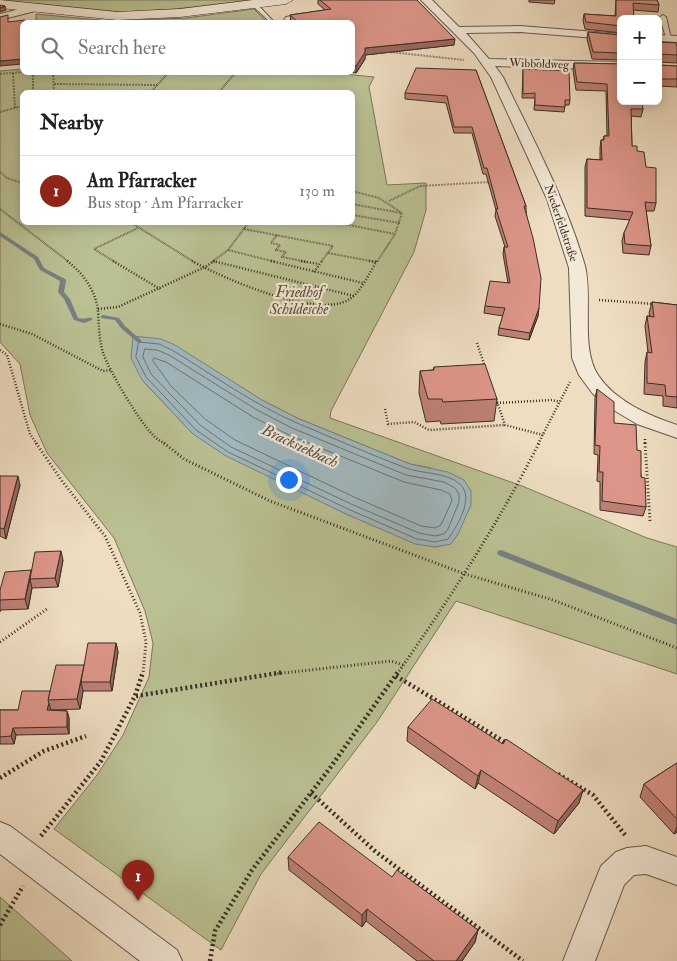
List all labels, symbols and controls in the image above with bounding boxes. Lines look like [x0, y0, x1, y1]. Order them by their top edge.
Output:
map controls [617, 15, 662, 105]
button: + [617, 15, 662, 60]
search box [20, 20, 355, 75]
icon: search [38, 34, 66, 62]
text: Search here [78, 36, 166, 60]
street label: Wibboldweg [508, 55, 570, 73]
button: − [617, 60, 662, 105]
text: Nearby [40, 109, 103, 136]
text: Am Pfarracker [87, 169, 196, 193]
text: 1 [53, 181, 59, 201]
text: 130 m [299, 181, 335, 201]
street label: Niederfeldstraße [541, 182, 581, 264]
text: Bus stop · Am Pfarracker [87, 193, 243, 213]
park label: Friedhof Schildesche [269, 283, 329, 319]
water label: Bracksiekbach [258, 419, 341, 472]
your location [276, 467, 302, 493]
pin: 1 [122, 860, 154, 901]

